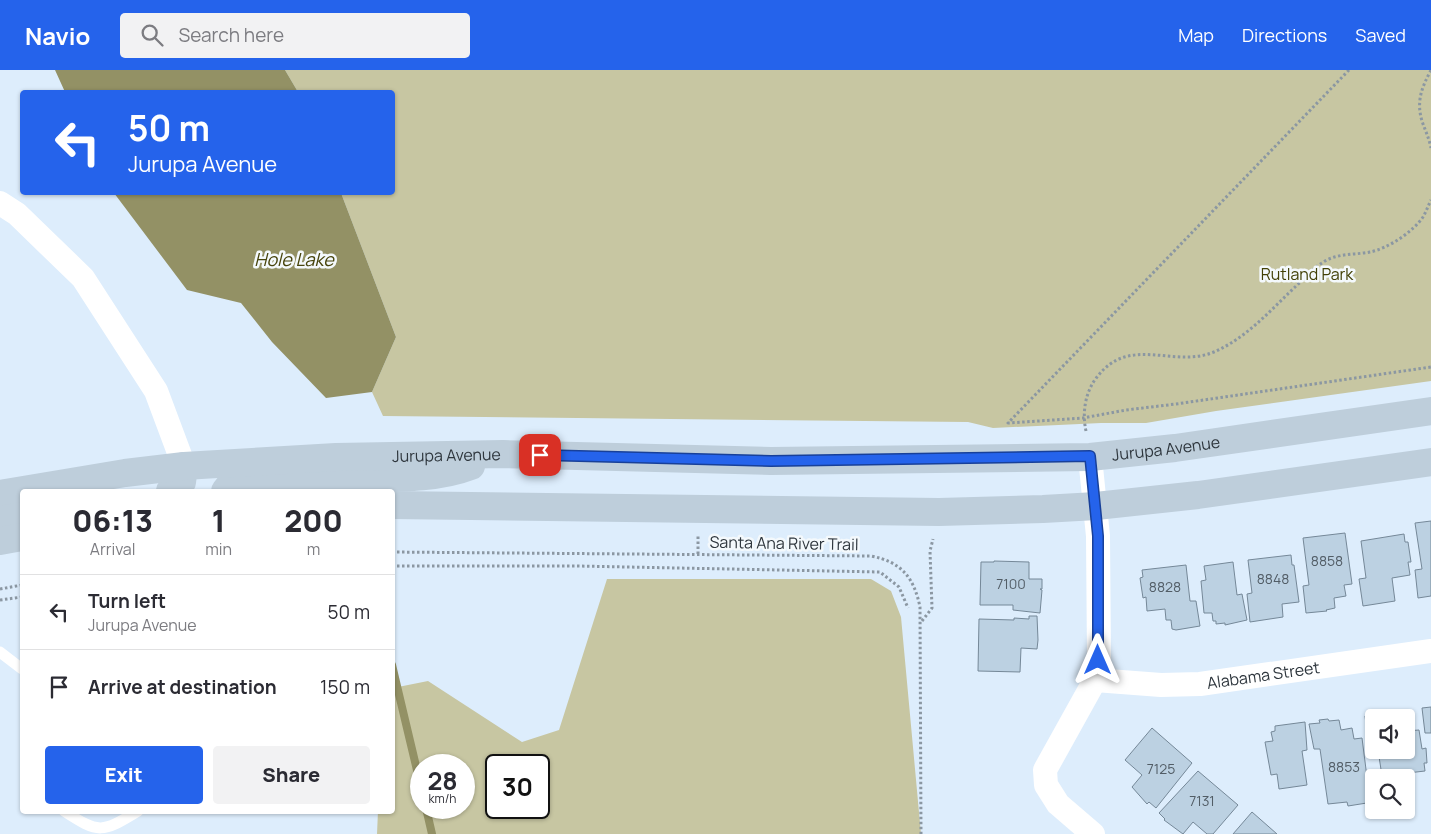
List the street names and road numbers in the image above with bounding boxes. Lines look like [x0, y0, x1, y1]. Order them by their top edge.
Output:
street label: Jurupa Avenue [1111, 431, 1221, 466]
street label: Jurupa Avenue [392, 443, 501, 467]
street label: Santa Ana River Trail [709, 531, 859, 555]
street label: Alabama Street [1205, 656, 1321, 694]

